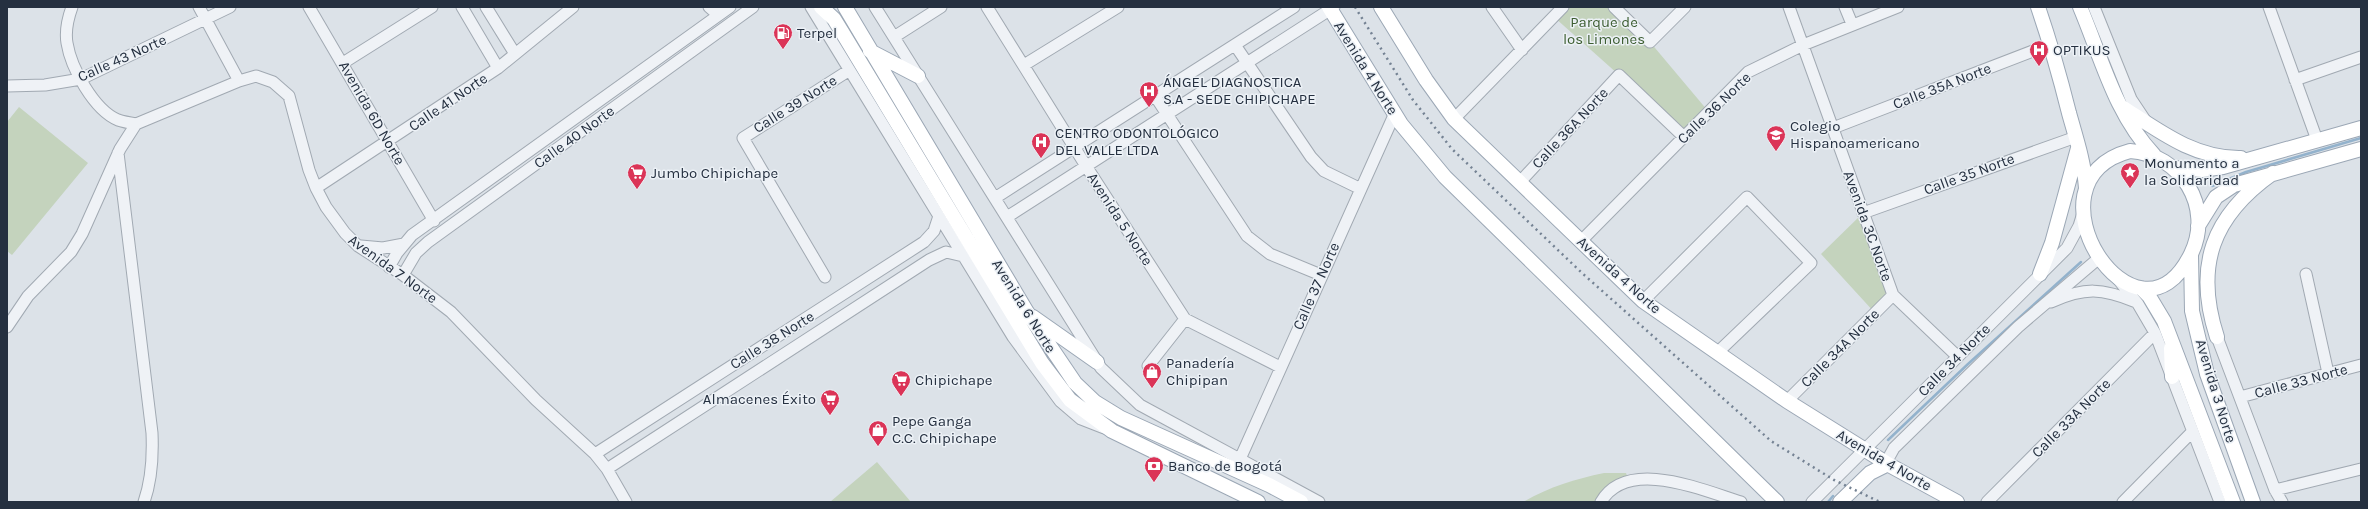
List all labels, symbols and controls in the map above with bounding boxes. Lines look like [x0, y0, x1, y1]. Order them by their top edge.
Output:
park label: Parque de los Limones [1563, 13, 1645, 48]
street label: Avenida 4 Norte [1330, 18, 1402, 118]
fuel station icon: Terpel [772, 22, 794, 50]
place label: Terpel [797, 24, 837, 42]
street label: Calle 43 Norte [75, 30, 169, 86]
hospital icon: OPTIKUS [2028, 39, 2050, 67]
place label: OPTIKUS [2053, 41, 2111, 59]
street label: Avenida 6D Norte [335, 58, 409, 168]
street label: Calle 35A Norte [1890, 59, 1994, 113]
street label: Calle 36 Norte [1673, 68, 1755, 148]
street label: Calle 41 Norte [405, 69, 491, 135]
street label: Calle 39 Norte [750, 71, 840, 137]
place label: ÁNGEL DIAGNOSTICA S.A - SEDE CHIPICHAPE [1163, 73, 1316, 108]
hospital icon: ÁNGEL DIAGNOSTICA S.A - SEDE CHIPICHAPE [1138, 80, 1160, 108]
street label: Calle 36A Norte [1528, 84, 1612, 172]
street label: Calle 40 Norte [530, 102, 618, 172]
place label: Colegio Hispanoamericano [1790, 117, 1920, 152]
place label: CENTRO ODONTOLÓGICO DEL VALLE LTDA [1055, 124, 1219, 159]
school or university icon: Colegio Hispanoamericano [1765, 124, 1787, 152]
hospital icon: CENTRO ODONTOLÓGICO DEL VALLE LTDA [1030, 131, 1052, 159]
street label: Calle 35 Norte [1921, 149, 2017, 199]
place label: Monumento a la Solidaridad [2144, 154, 2239, 189]
place icon: Monumento a la Solidaridad [2119, 161, 2141, 189]
supermarket icon: Jumbo Chipichape [626, 162, 648, 190]
place label: Jumbo Chipichape [651, 164, 778, 182]
street label: Avenida 3C Norte [1840, 168, 1896, 284]
street label: Avenida 5 Norte [1083, 169, 1157, 269]
street label: Avenida 7 Norte [345, 231, 441, 307]
street label: Avenida 4 Norte [1573, 233, 1665, 317]
street label: Calle 37 Norte [1289, 239, 1343, 333]
street label: Avenida 6 Norte [988, 256, 1060, 356]
street label: Calle 34A Norte [1797, 305, 1883, 391]
street label: Calle 38 Norte [727, 307, 817, 373]
street label: Calle 34 Norte [1914, 320, 1994, 400]
street label: Avenida 3 Norte [2192, 337, 2240, 445]
place label: Panadería Chipipan [1166, 354, 1235, 389]
street label: Calle 33 Norte [2252, 360, 2350, 402]
shop icon: Panadería Chipipan [1141, 361, 1163, 389]
supermarket icon: Chipichape [890, 369, 912, 397]
place label: Chipichape [915, 371, 992, 389]
street label: Calle 33A Norte [2028, 375, 2114, 461]
supermarket icon: Almacenes Éxito [819, 388, 841, 416]
place label: Almacenes Éxito [703, 390, 816, 408]
place label: Pepe Ganga C.C. Chipichape [892, 412, 997, 447]
shop icon: Pepe Ganga C.C. Chipichape [867, 419, 889, 447]
street label: Avenida 4 Norte [1833, 425, 1935, 495]
bank icon: Banco de Bogotá [1143, 455, 1165, 483]
place label: Banco de Bogotá [1168, 457, 1282, 475]

